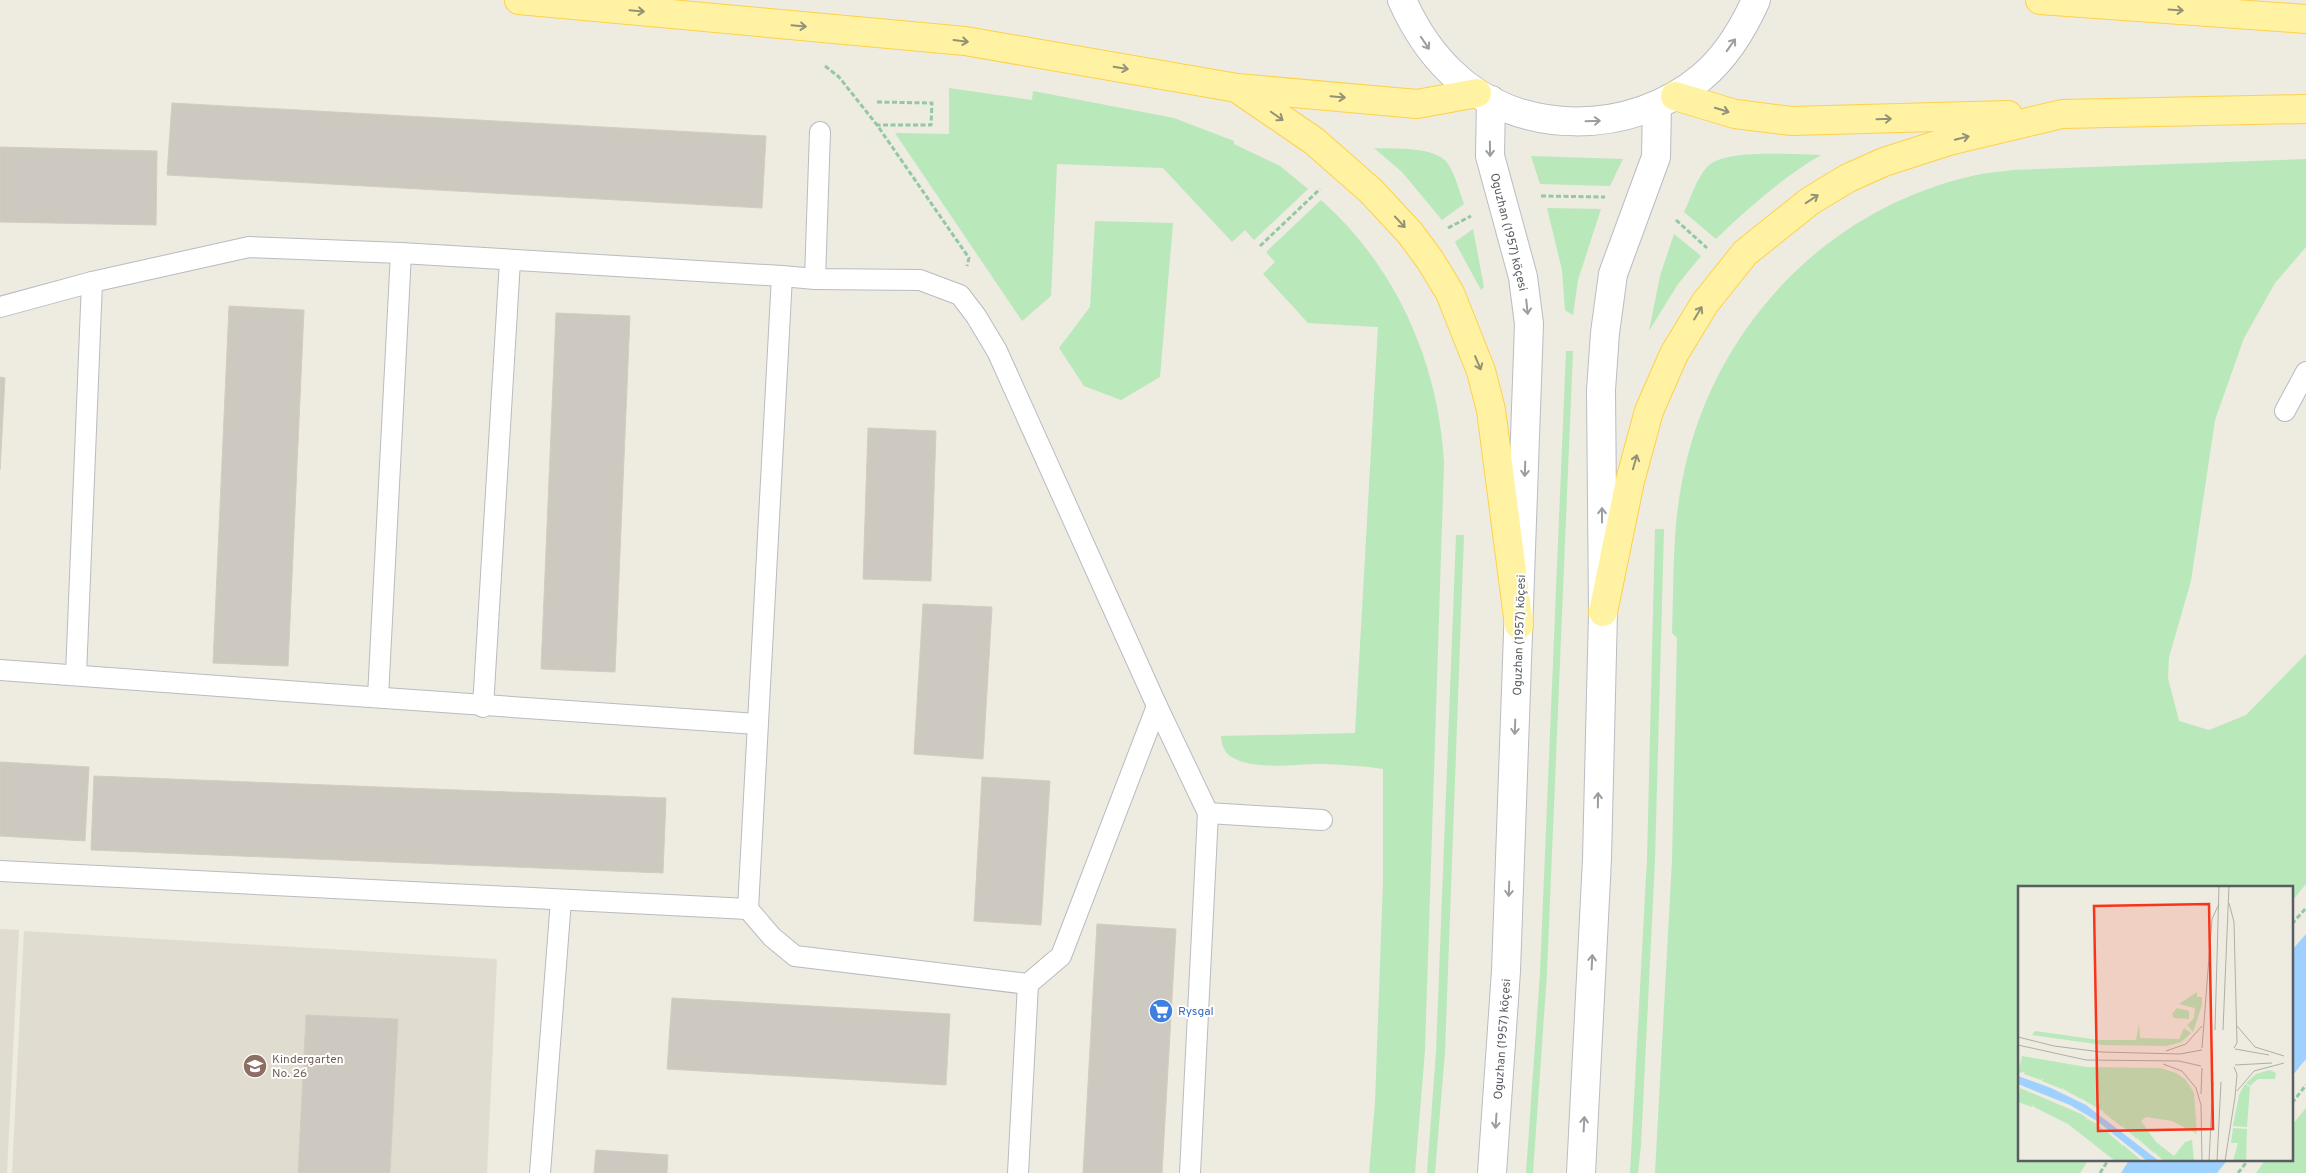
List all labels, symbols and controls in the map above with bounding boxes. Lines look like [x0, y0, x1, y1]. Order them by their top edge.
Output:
one-way arrow [2168, 5, 2184, 15]
one-way arrow [629, 6, 645, 16]
one-way arrow [791, 21, 807, 31]
one-way arrow [1421, 35, 1431, 49]
one-way arrow [953, 36, 969, 46]
one-way arrow [1726, 38, 1736, 52]
one-way arrow [1113, 64, 1129, 74]
one-way arrow [1330, 93, 1346, 102]
one-way arrow [1714, 106, 1730, 116]
one-way arrow [1270, 111, 1284, 121]
one-way arrow [1875, 114, 1891, 123]
one-way arrow [1585, 117, 1601, 126]
one-way arrow [1953, 133, 1969, 142]
one-way arrow [1486, 141, 1495, 157]
street label: Oguzhan (1957) köçesi [1486, 172, 1530, 293]
one-way arrow [1805, 194, 1819, 204]
one-way arrow [1394, 216, 1406, 228]
one-way arrow [1522, 299, 1532, 315]
one-way arrow [1694, 307, 1704, 321]
one-way arrow [1473, 355, 1483, 370]
one-way arrow [1631, 455, 1640, 471]
one-way arrow [1520, 461, 1529, 477]
one-way arrow [1597, 507, 1607, 524]
street label: Oguzhan (1957) köçesi [1510, 574, 1530, 696]
one-way arrow [1511, 718, 1520, 734]
one-way arrow [1594, 792, 1603, 808]
one-way arrow [1504, 880, 1514, 897]
inset map [2018, 886, 2294, 1160]
one-way arrow [1587, 954, 1596, 970]
street label: Oguzhan (1957) köçesi [1491, 978, 1515, 1100]
supermarket icon: Rysgal [1148, 998, 1174, 1024]
place label: Rysgal [1178, 1004, 1214, 1020]
place label: Kindergarten No. 26 [272, 1052, 344, 1082]
school or university icon: Kindergarten No. 26 [242, 1053, 268, 1079]
one-way arrow [1492, 1113, 1501, 1129]
one-way arrow [1579, 1117, 1588, 1133]

